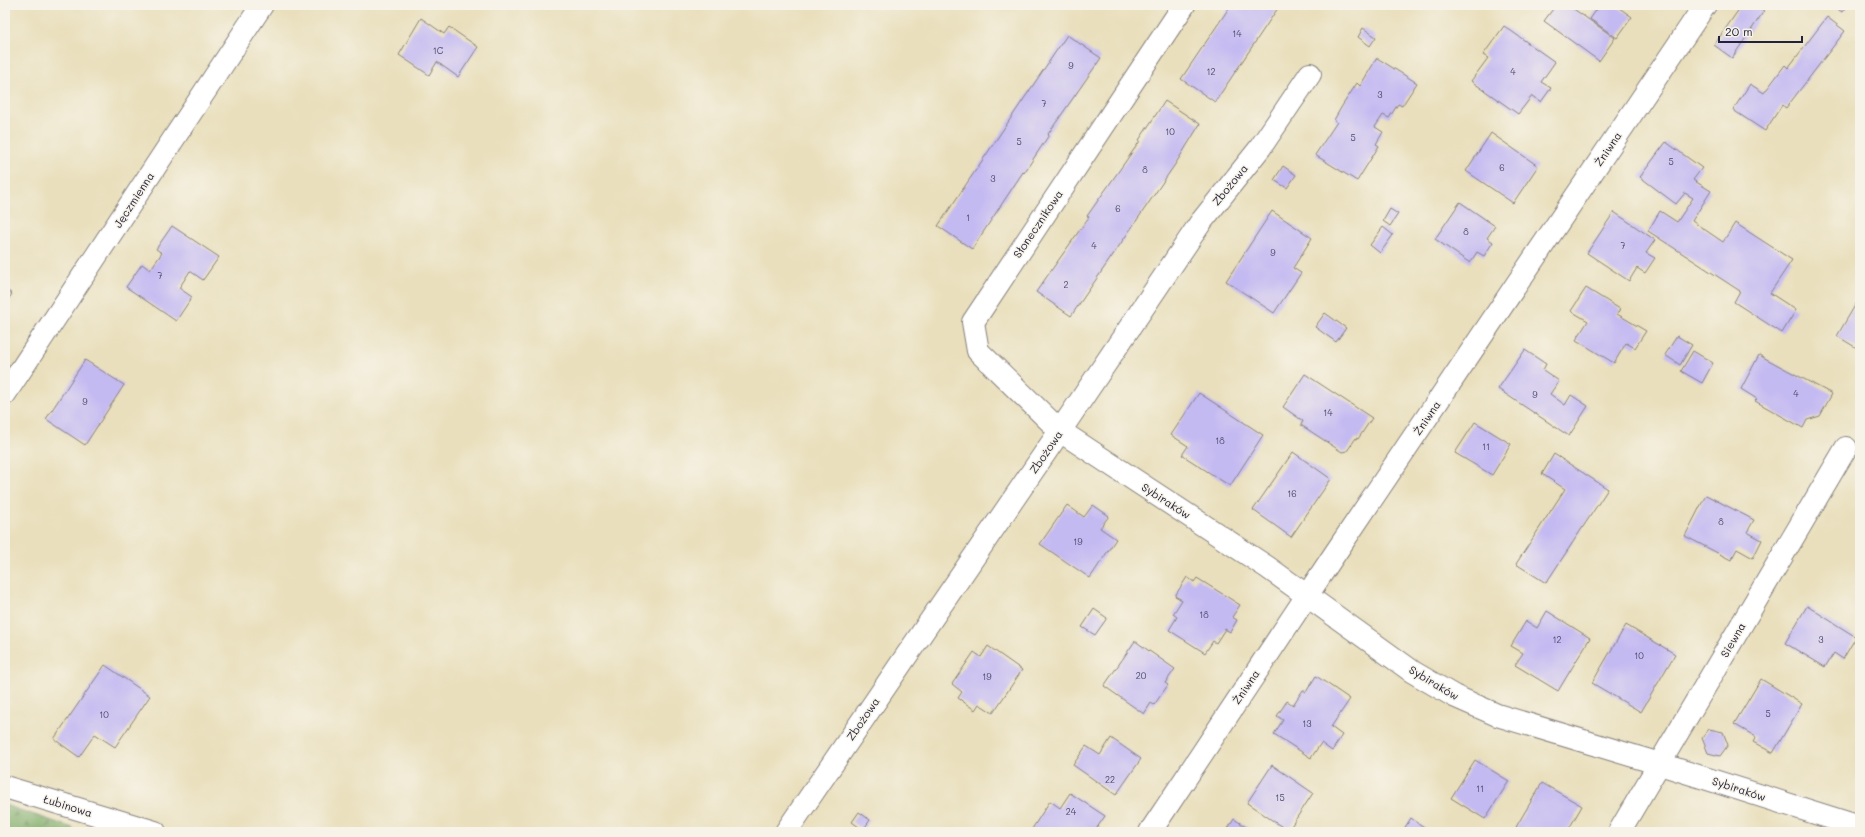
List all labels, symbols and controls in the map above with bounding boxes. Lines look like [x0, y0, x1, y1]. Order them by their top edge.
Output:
scale bar [1719, 18, 1802, 44]
text: 20 m [1725, 23, 1753, 39]
house number: 14 [1232, 28, 1242, 39]
house number: 1C [433, 45, 444, 56]
house number: 9 [1068, 60, 1074, 71]
house number: 12 [1206, 66, 1216, 77]
house number: 4 [1510, 66, 1516, 77]
house number: 3 [1377, 89, 1383, 100]
house number: 7 [1041, 98, 1047, 109]
house number: 10 [1165, 126, 1175, 137]
street label: Żniwna [1591, 129, 1625, 169]
house number: 5 [1350, 132, 1356, 143]
house number: 5 [1016, 136, 1022, 147]
house number: 5 [1668, 156, 1674, 167]
street label: Zbożowa [1208, 161, 1251, 208]
house number: 6 [1499, 162, 1505, 173]
house number: 8 [1142, 164, 1148, 175]
street label: Jęczmienna [110, 169, 157, 230]
house number: 3 [990, 173, 996, 184]
street label: Słonecznikowa [1009, 187, 1066, 261]
house number: 6 [1115, 203, 1121, 214]
house number: 1 [966, 212, 970, 223]
house number: 8 [1463, 226, 1469, 237]
house number: 4 [1091, 240, 1097, 251]
house number: 7 [1620, 240, 1626, 251]
house number: 9 [1270, 247, 1276, 258]
house number: 7 [157, 270, 163, 281]
house number: 2 [1063, 279, 1069, 290]
house number: 4 [1793, 388, 1799, 399]
house number: 9 [1532, 389, 1538, 400]
house number: 9 [82, 396, 88, 407]
street label: Żniwna [1410, 398, 1444, 438]
house number: 14 [1323, 407, 1333, 418]
street label: Zbożowa [1026, 427, 1066, 476]
house number: 18 [1215, 435, 1225, 446]
house number: 11 [1482, 441, 1490, 452]
street label: Sybiraków [1139, 479, 1194, 522]
house number: 16 [1287, 488, 1297, 499]
house number: 8 [1718, 516, 1724, 527]
house number: 19 [1073, 536, 1083, 547]
house number: 18 [1199, 609, 1209, 620]
street label: Siewna [1717, 619, 1749, 660]
house number: 12 [1552, 634, 1562, 645]
house number: 3 [1818, 634, 1824, 645]
house number: 10 [1634, 650, 1644, 661]
street label: Sybiraków [1407, 662, 1462, 703]
street label: Żniwna [1229, 667, 1263, 707]
house number: 20 [1136, 670, 1147, 681]
house number: 19 [982, 671, 992, 682]
street label: Zbożowa [843, 694, 883, 743]
house number: 5 [1765, 708, 1771, 719]
house number: 10 [99, 709, 109, 720]
house number: 13 [1302, 718, 1312, 729]
street label: Sybiraków [1710, 773, 1768, 804]
house number: 22 [1105, 774, 1115, 785]
house number: 11 [1476, 783, 1484, 794]
street label: Łubinowa [42, 791, 94, 820]
house number: 15 [1275, 792, 1285, 803]
house number: 24 [1066, 806, 1077, 817]

